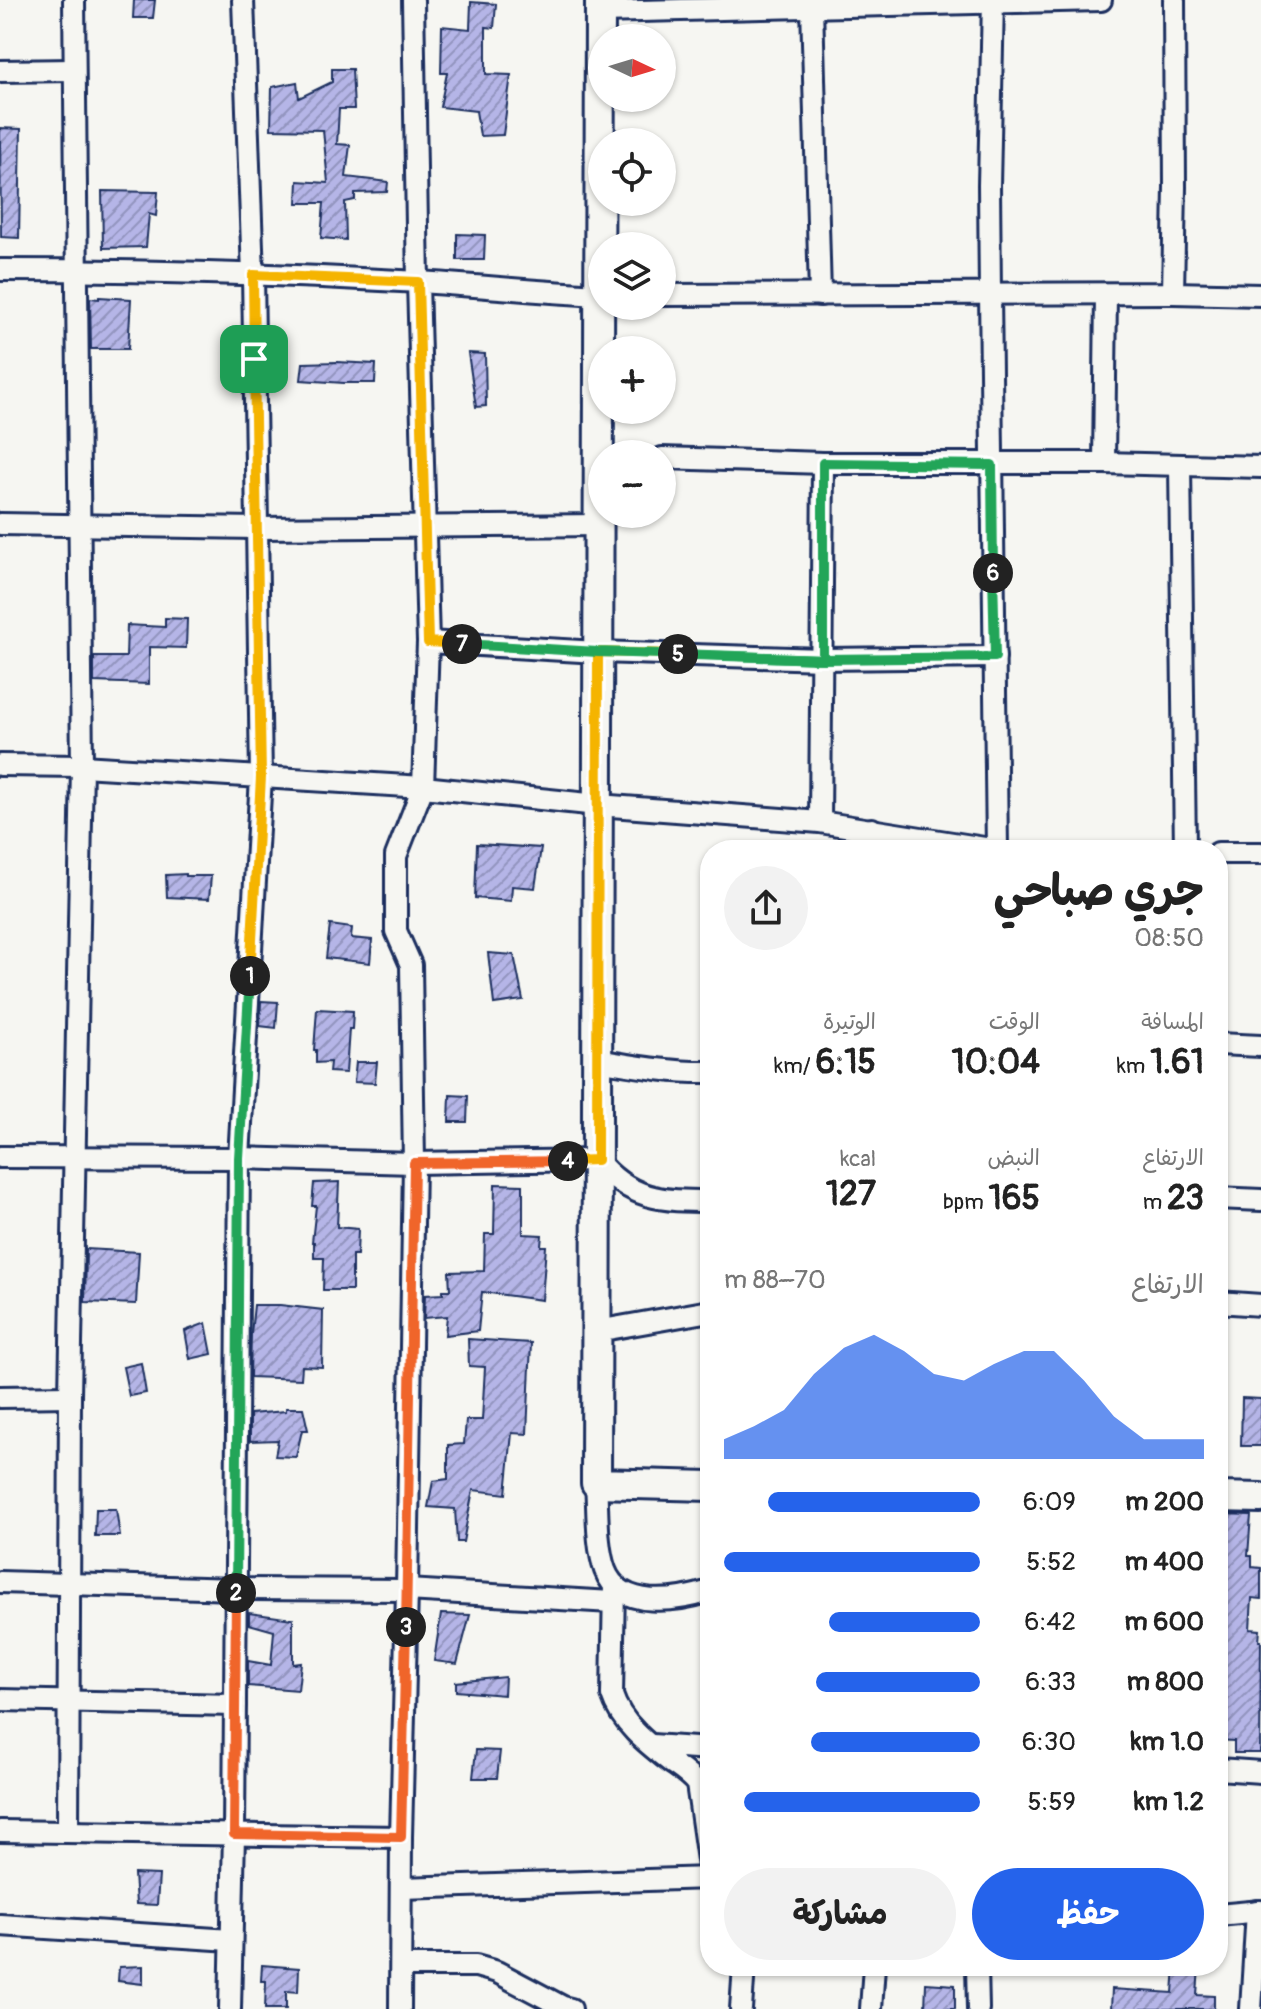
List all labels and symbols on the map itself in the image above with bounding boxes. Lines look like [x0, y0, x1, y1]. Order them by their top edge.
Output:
north arrow [588, 24, 676, 112]
pin [220, 325, 288, 393]
pin: 6 [973, 553, 1013, 593]
pin: 7 [442, 624, 482, 664]
pin: 5 [658, 634, 698, 674]
pin: 1 [230, 956, 270, 996]
pin: 4 [548, 1141, 588, 1181]
pin: 2 [216, 1573, 256, 1613]
pin: 3 [386, 1607, 426, 1647]

